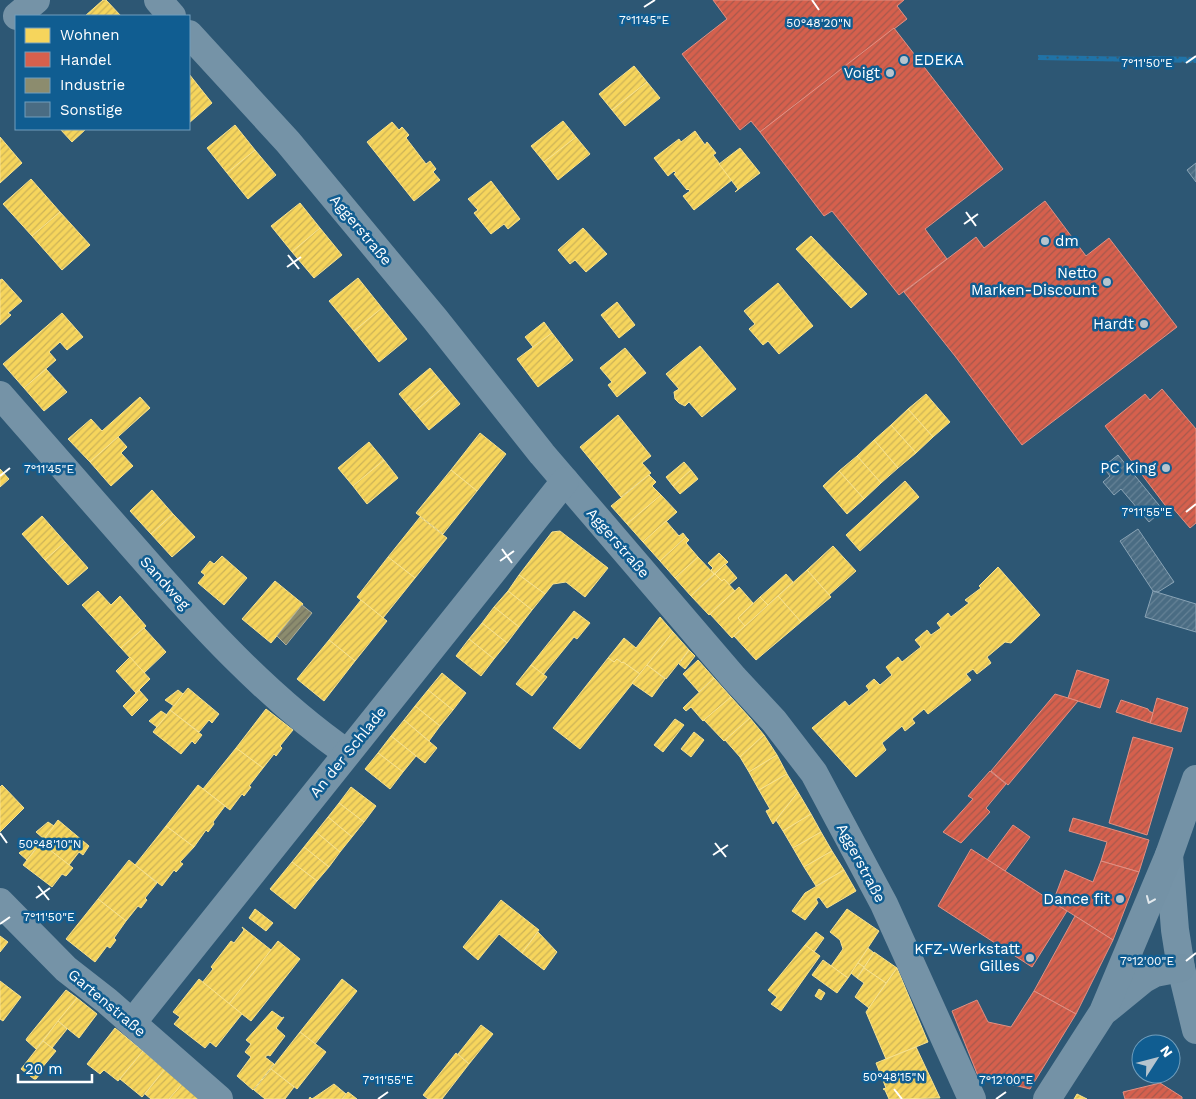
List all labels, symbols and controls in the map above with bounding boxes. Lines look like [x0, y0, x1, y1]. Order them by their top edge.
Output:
text: 7°11'45"E [619, 13, 669, 27]
legend [15, 15, 190, 130]
text: 50°48'20"N [786, 16, 852, 30]
text: Wohnen [60, 26, 119, 44]
text: Handel [60, 51, 112, 69]
place label: EDEKA [914, 51, 964, 69]
marker: EDEKA [898, 54, 910, 66]
text: 7°11'50"E [1121, 56, 1173, 70]
place label: Voigt [844, 64, 881, 82]
marker: Voigt [884, 67, 896, 79]
text: Industrie [60, 76, 125, 94]
text: Sonstige [60, 101, 123, 119]
street label: Aggerstraße [326, 191, 396, 269]
place label: dm [1055, 232, 1079, 250]
marker: dm [1039, 235, 1051, 247]
place label: Netto Marken-Discount [971, 264, 1098, 299]
marker: Netto Marken-Discount [1101, 276, 1113, 288]
place label: Hardt [1093, 315, 1135, 333]
marker: Hardt [1138, 318, 1150, 330]
place label: PC King [1100, 459, 1156, 477]
text: 7°11'45"E [24, 462, 74, 476]
marker: PC King [1160, 462, 1172, 474]
street label: Aggerstraße [583, 504, 653, 582]
text: 7°11'55"E [1122, 505, 1173, 519]
street label: Sandweg [136, 553, 194, 613]
street label: An der Schlade [306, 703, 390, 801]
street label: Aggerstraße [833, 820, 889, 906]
text: 50°48'10"N [19, 837, 82, 851]
place label: Dance fit [1043, 890, 1111, 908]
marker: Dance fit [1114, 893, 1126, 905]
one-way arrow [1146, 895, 1157, 904]
text: 7°11'50"E [23, 910, 75, 924]
place label: KFZ-Werkstatt Gilles [914, 940, 1021, 975]
marker: KFZ-Werkstatt Gilles [1024, 952, 1036, 964]
text: 7°12'00"E [1120, 954, 1174, 968]
street label: Gartenstraße [65, 965, 149, 1041]
north arrow [1131, 1034, 1181, 1084]
text: N [1157, 1042, 1176, 1060]
scale bar [18, 1052, 91, 1084]
text: 20 m [25, 1060, 63, 1078]
text: 50°48'15"N [863, 1070, 925, 1084]
text: 7°11'55"E [363, 1073, 414, 1087]
text: 7°12'00"E [979, 1073, 1033, 1087]

